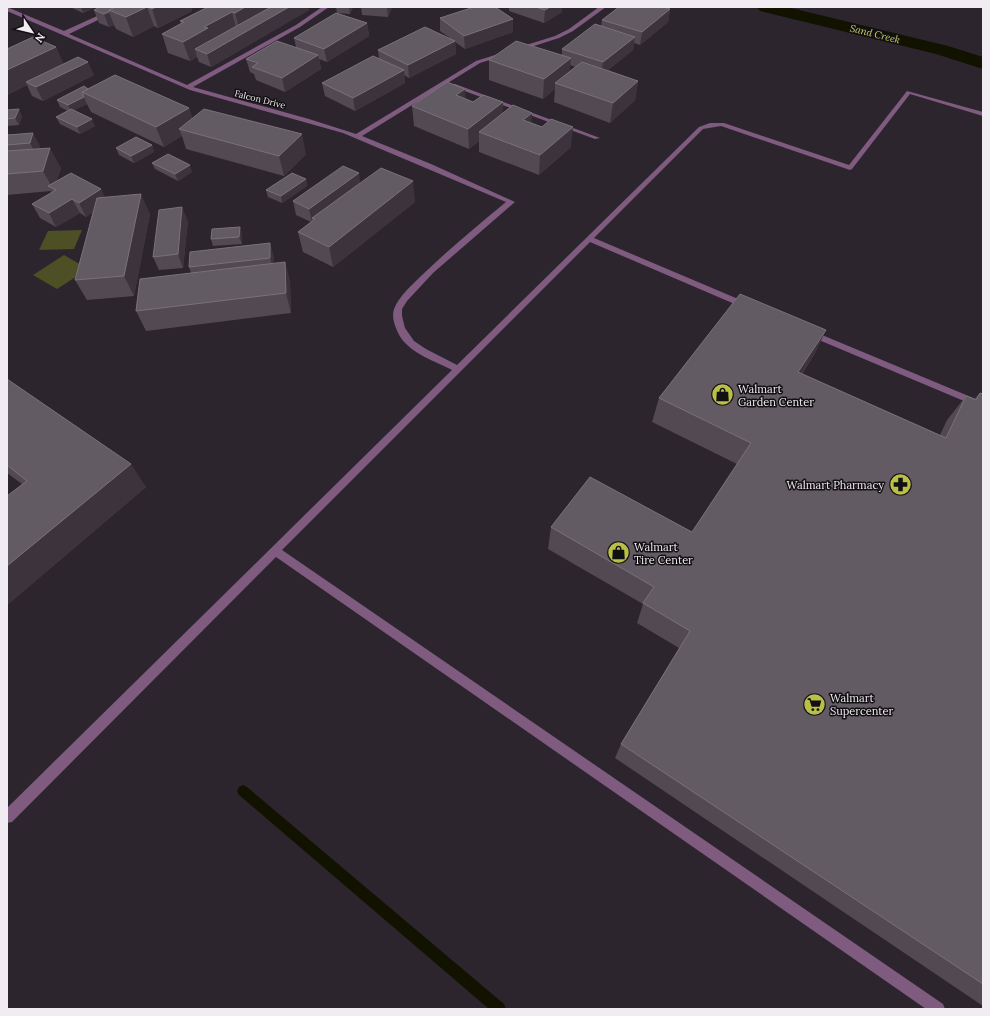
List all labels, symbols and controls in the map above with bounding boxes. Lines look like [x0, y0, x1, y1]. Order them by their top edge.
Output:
north arrow [12, 12, 52, 52]
water label: Sand Creek [848, 21, 902, 47]
text: N [32, 30, 48, 46]
street label: Falcon Drive [233, 87, 287, 111]
shop icon: Walmart Garden Center [709, 382, 735, 408]
place label: Walmart Garden Center [738, 382, 814, 409]
pharmacy icon: Walmart Pharmacy [887, 472, 913, 498]
place label: Walmart Pharmacy [787, 478, 884, 492]
shop icon: Walmart Tire Center [605, 540, 631, 566]
place label: Walmart Tire Center [634, 540, 693, 567]
supermarket icon: Walmart Supercenter [802, 691, 828, 717]
place label: Walmart Supercenter [830, 691, 894, 718]

